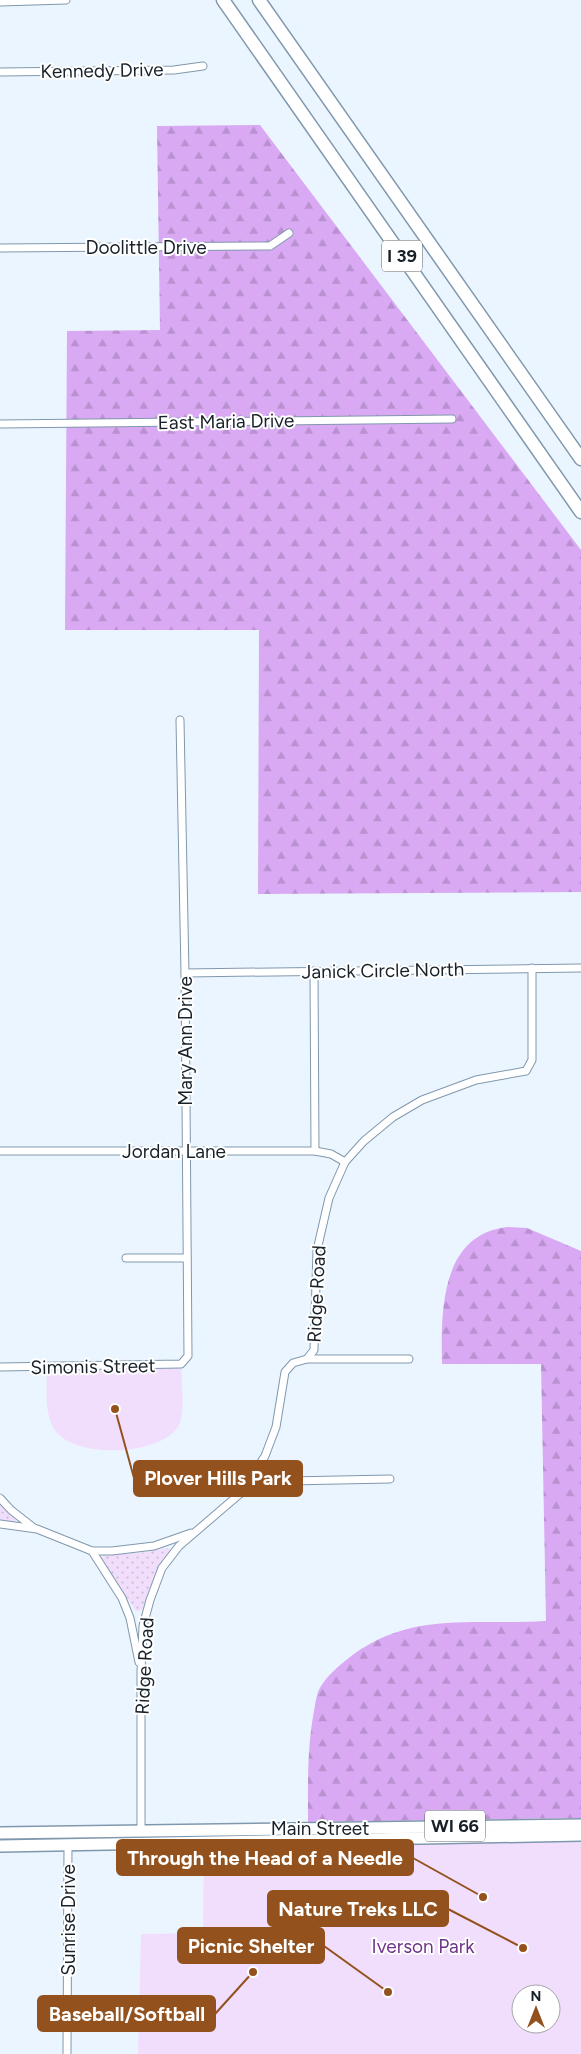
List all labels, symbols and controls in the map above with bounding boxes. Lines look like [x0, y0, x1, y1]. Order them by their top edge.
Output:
street label: Kennedy Drive [40, 58, 164, 83]
street label: Doolittle Drive [85, 236, 207, 259]
road number: I 39 [382, 240, 422, 272]
street label: East Maria Drive [158, 409, 294, 434]
street label: Janick Circle North [301, 958, 465, 983]
street label: Mary Ann Drive [174, 976, 197, 1106]
street label: Jordan Lane [122, 1140, 226, 1163]
street label: Ridge Road [302, 1245, 331, 1343]
street label: Simonis Street [30, 1354, 156, 1379]
callout: Plover Hills Park [134, 1461, 302, 1496]
text: Plover Hills Park [144, 1466, 292, 1490]
street label: Ridge Road [130, 1617, 159, 1715]
road number: WI 66 [425, 1810, 485, 1842]
street label: Main Street [271, 1817, 369, 1840]
callout: Through the Head of a Needle [117, 1840, 413, 1875]
text: Through the Head of a Needle [127, 1846, 403, 1870]
street label: Sunrise Drive [57, 1864, 80, 1976]
callout: Nature Treks LLC [268, 1891, 448, 1926]
text: Nature Treks LLC [278, 1897, 438, 1921]
callout: Picnic Shelter [178, 1928, 324, 1963]
text: Picnic Shelter [188, 1934, 315, 1958]
park label: Iverson Park [372, 1935, 475, 1958]
north arrow [511, 1984, 561, 2034]
text: N [531, 1988, 541, 2005]
callout: Baseball/Softball [38, 1996, 215, 2031]
text: Baseball/Softball [49, 2002, 205, 2026]

